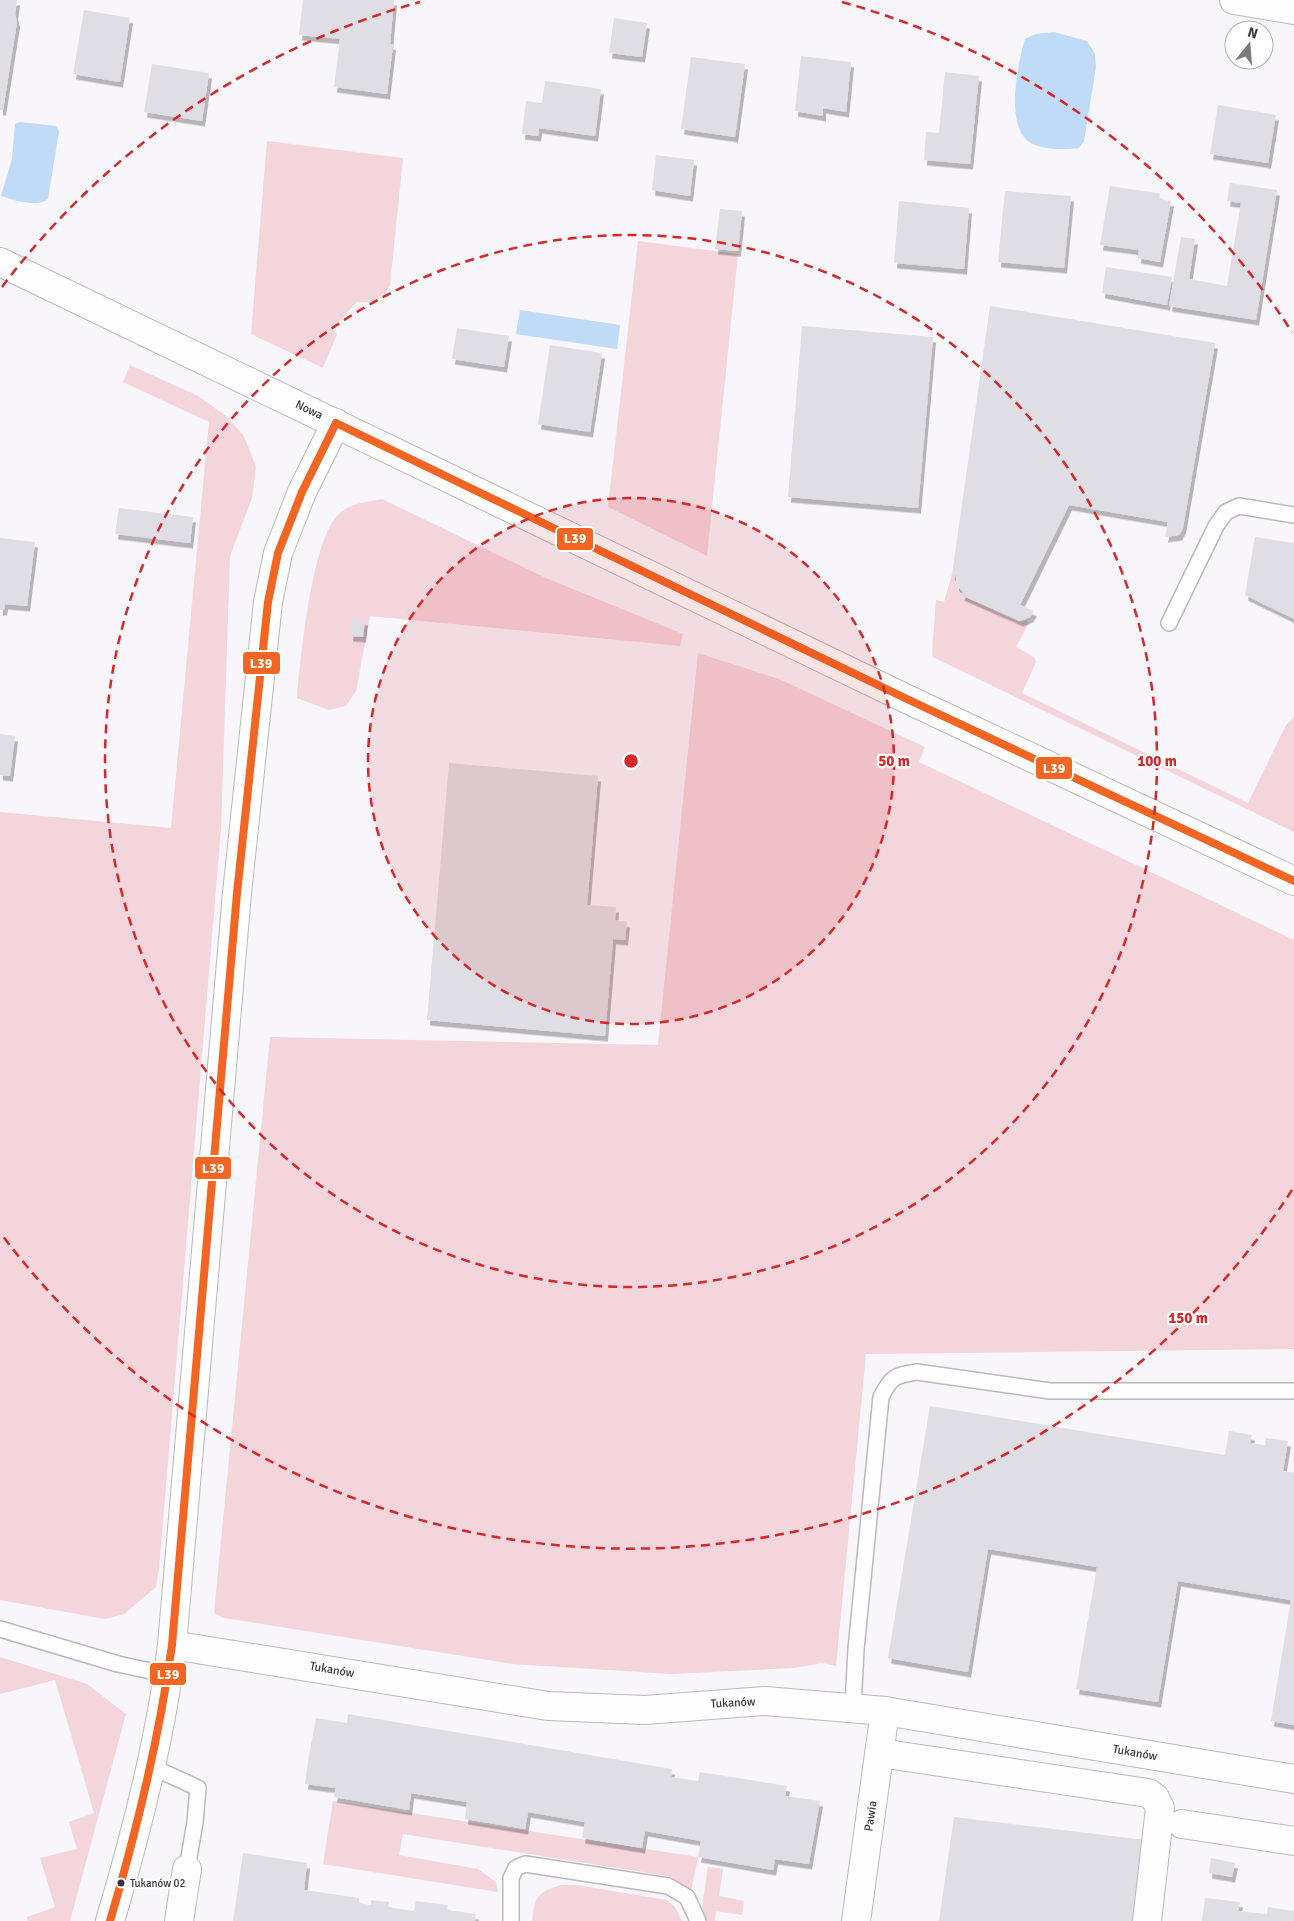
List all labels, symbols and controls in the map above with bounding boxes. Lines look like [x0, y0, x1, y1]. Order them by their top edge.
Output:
north arrow [1224, 20, 1274, 70]
text: N [1246, 23, 1260, 43]
street label: Nowa [293, 397, 325, 423]
line badge: L39 [556, 527, 594, 551]
text: L39 [564, 530, 587, 547]
line badge: L39 [242, 651, 281, 675]
text: L39 [250, 655, 273, 672]
centre of rings [622, 752, 640, 770]
text: 50 m [878, 752, 910, 770]
text: 100 m [1137, 752, 1177, 770]
line badge: L39 [1035, 756, 1073, 780]
text: L39 [1043, 760, 1066, 777]
line badge: L39 [194, 1156, 232, 1180]
text: L39 [202, 1160, 225, 1177]
text: 150 m [1168, 1309, 1208, 1327]
street label: Tukanów [309, 1659, 356, 1681]
line badge: L39 [149, 1662, 187, 1686]
text: L39 [157, 1666, 180, 1683]
street label: Tukanów [710, 1694, 756, 1712]
street label: Tukanów [1112, 1742, 1159, 1764]
street label: Pawia [861, 1800, 881, 1832]
place label: Tukanów 02 [130, 1877, 186, 1890]
marker: Tukanów 02 [116, 1878, 126, 1888]

